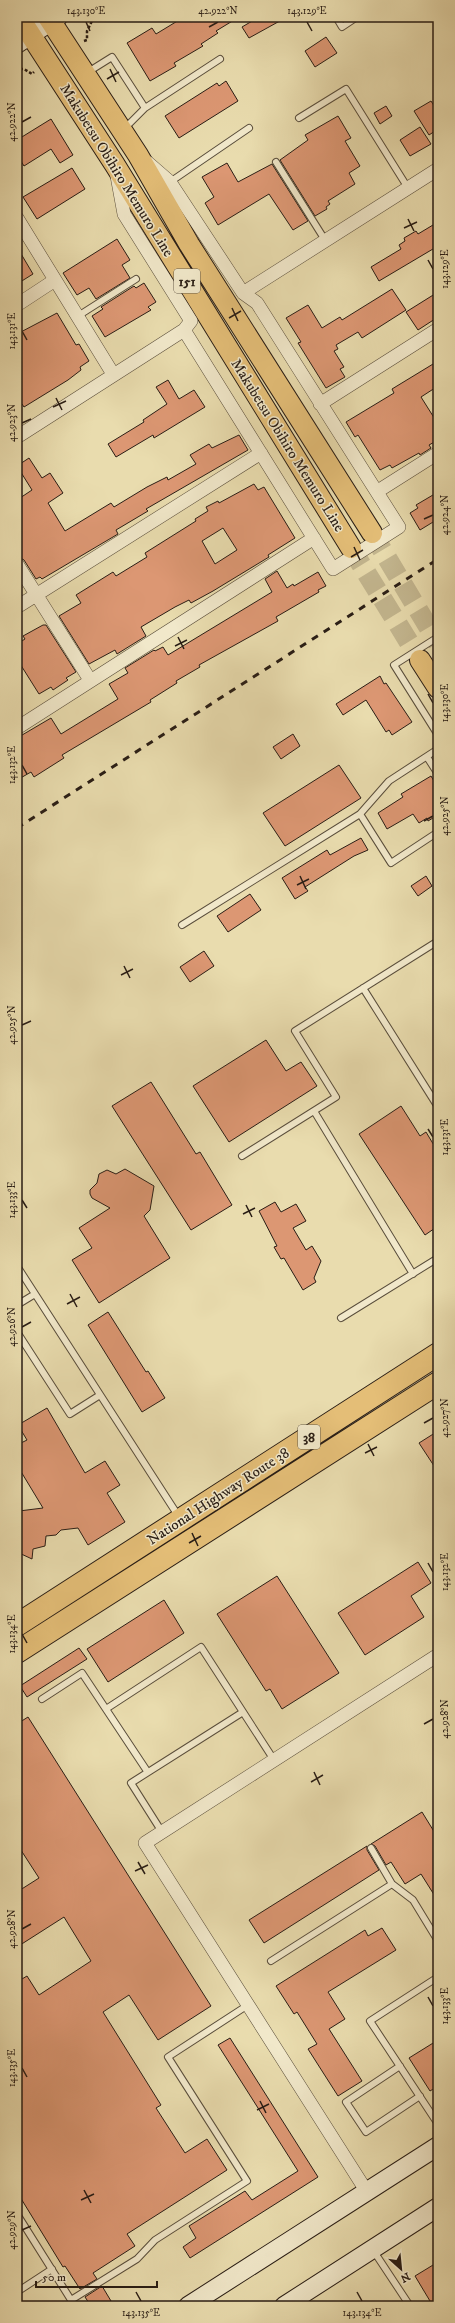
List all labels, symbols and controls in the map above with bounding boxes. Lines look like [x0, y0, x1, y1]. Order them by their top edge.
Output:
text: 143.130°E [67, 5, 105, 17]
text: 42.922°N [198, 5, 238, 17]
text: 143.129°E [287, 5, 327, 17]
street label: Makubetsu Obihiro Memuro Line [55, 80, 178, 260]
text: 42.922°N [6, 102, 18, 142]
text: 143.129°E [439, 249, 451, 289]
road number: 151 [174, 269, 200, 293]
text: 143.131°E [6, 313, 18, 349]
street label: Makubetsu Obihiro Memuro Line [226, 355, 349, 535]
text: 42.923°N [6, 404, 18, 442]
text: 42.924°N [439, 495, 451, 535]
text: 143.130°E [439, 684, 451, 722]
text: 143.132°E [6, 746, 18, 784]
text: 42.925°N [439, 796, 451, 836]
text: 42.925°N [6, 1005, 18, 1045]
text: 143.131°E [439, 1119, 451, 1155]
text: 143.133°E [6, 1182, 18, 1218]
text: 42.926°N [6, 1307, 18, 1347]
text: 42.927°N [439, 1398, 451, 1438]
road number: 38 [298, 1425, 320, 1449]
street label: National Highway Route 38 [144, 1443, 293, 1550]
text: 143.132°E [439, 1553, 451, 1591]
text: 143.134°E [6, 1615, 18, 1653]
text: 42.928°N [439, 1699, 451, 1739]
text: 42.928°N [6, 1909, 18, 1949]
text: 143.133°E [439, 1988, 451, 2024]
text: 143.135°E [6, 2049, 18, 2087]
text: 42.929°N [6, 2210, 18, 2250]
north arrow [381, 2249, 421, 2289]
scale bar [36, 2263, 157, 2289]
text: N [398, 2269, 412, 2285]
text: 50 m [42, 2270, 66, 2285]
text: 143.135°E [122, 2307, 160, 2319]
text: 143.134°E [343, 2307, 381, 2319]

